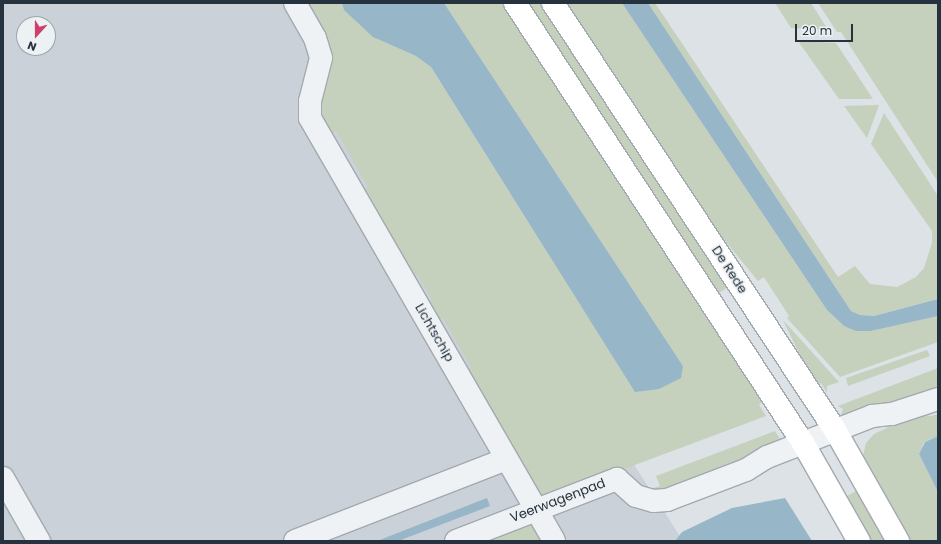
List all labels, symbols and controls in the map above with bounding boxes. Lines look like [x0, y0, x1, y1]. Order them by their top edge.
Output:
north arrow [16, 16, 56, 56]
scale bar [797, 16, 855, 42]
text: 20 m [802, 22, 832, 39]
text: N [25, 37, 39, 55]
street label: De Rede [708, 243, 750, 297]
street label: Lichtschip [411, 301, 457, 365]
street label: Veerwagenpad [508, 476, 608, 526]

